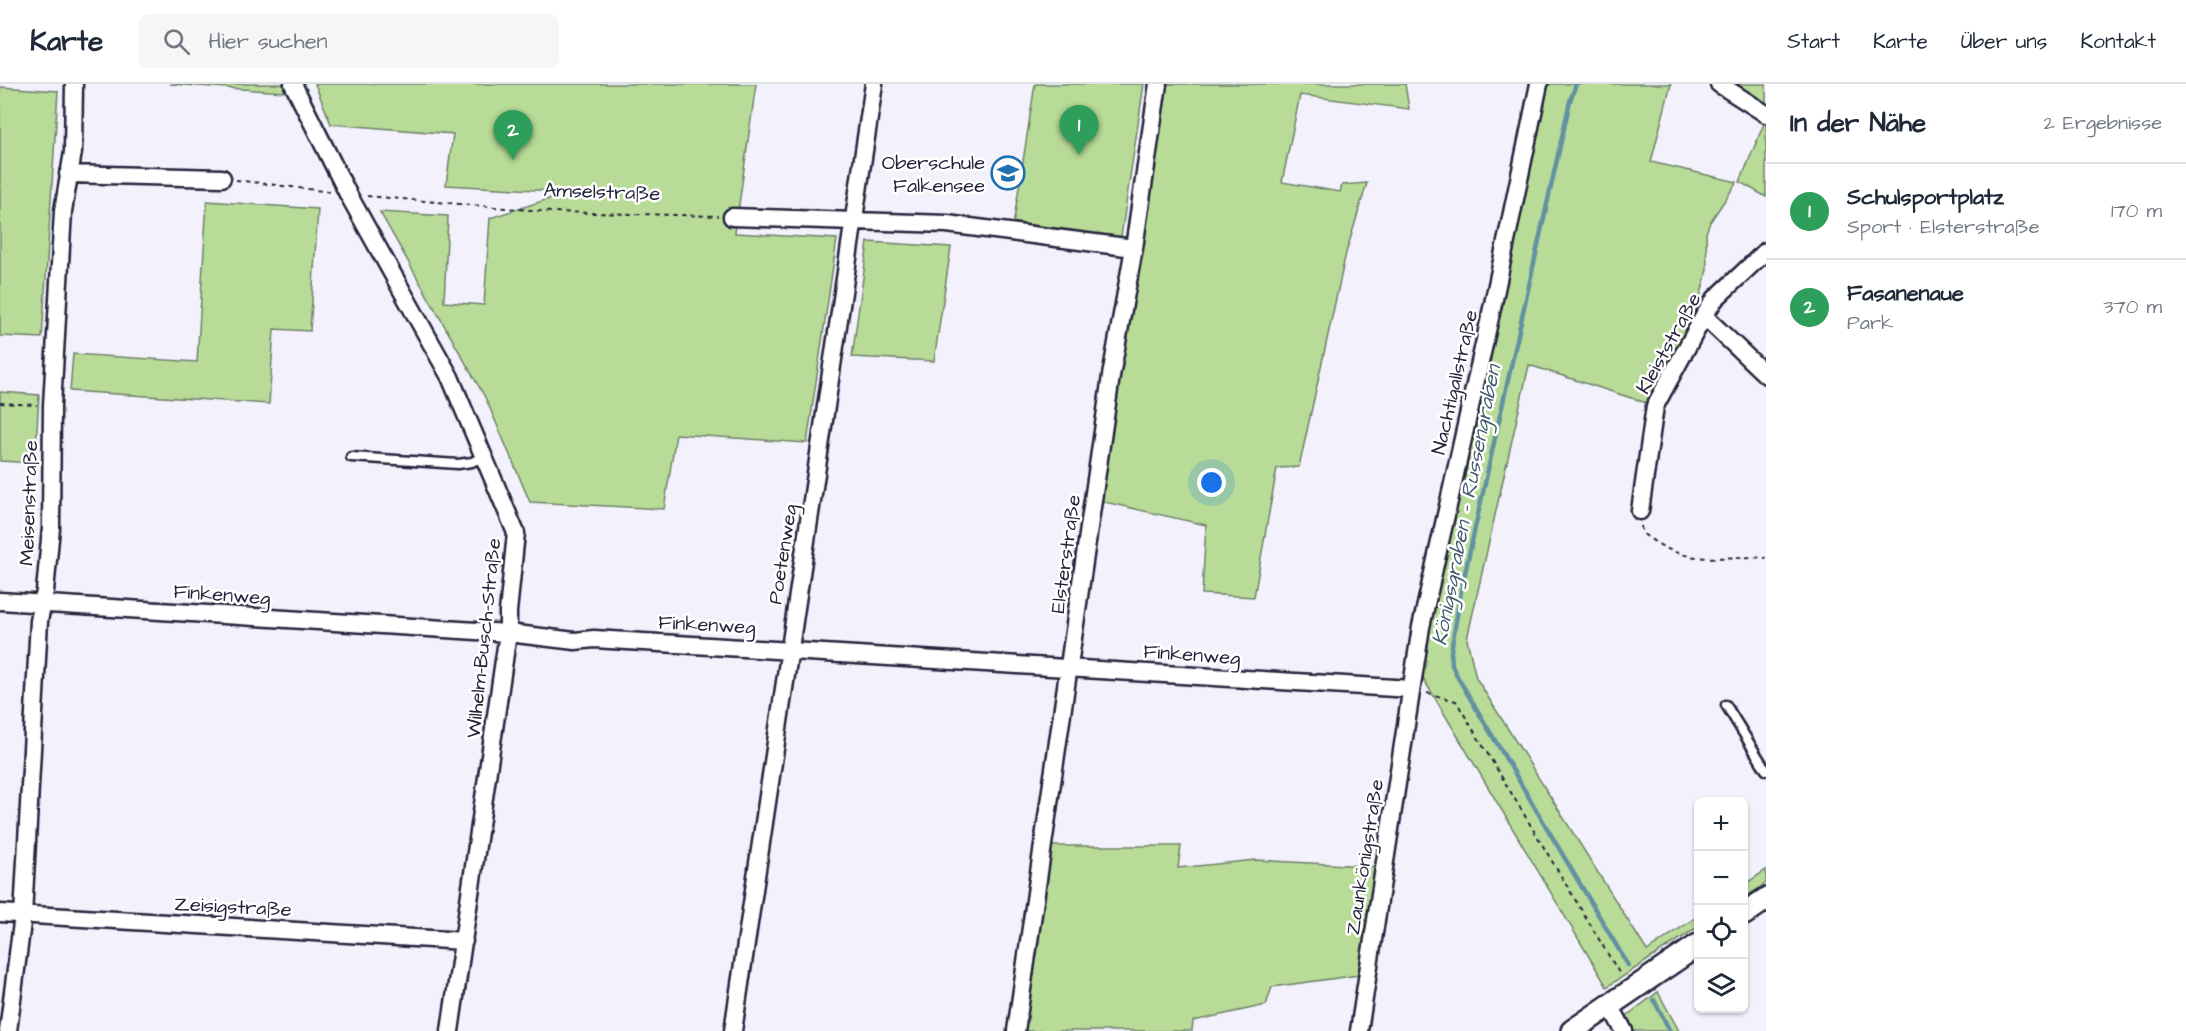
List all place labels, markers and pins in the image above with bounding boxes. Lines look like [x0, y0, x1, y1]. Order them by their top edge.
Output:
pin: 1 [1060, 106, 1098, 155]
pin: 2 [494, 110, 532, 160]
place label: Oberschule Falkensee [882, 149, 985, 200]
school or university icon: Oberschule Falkensee [990, 155, 1026, 191]

